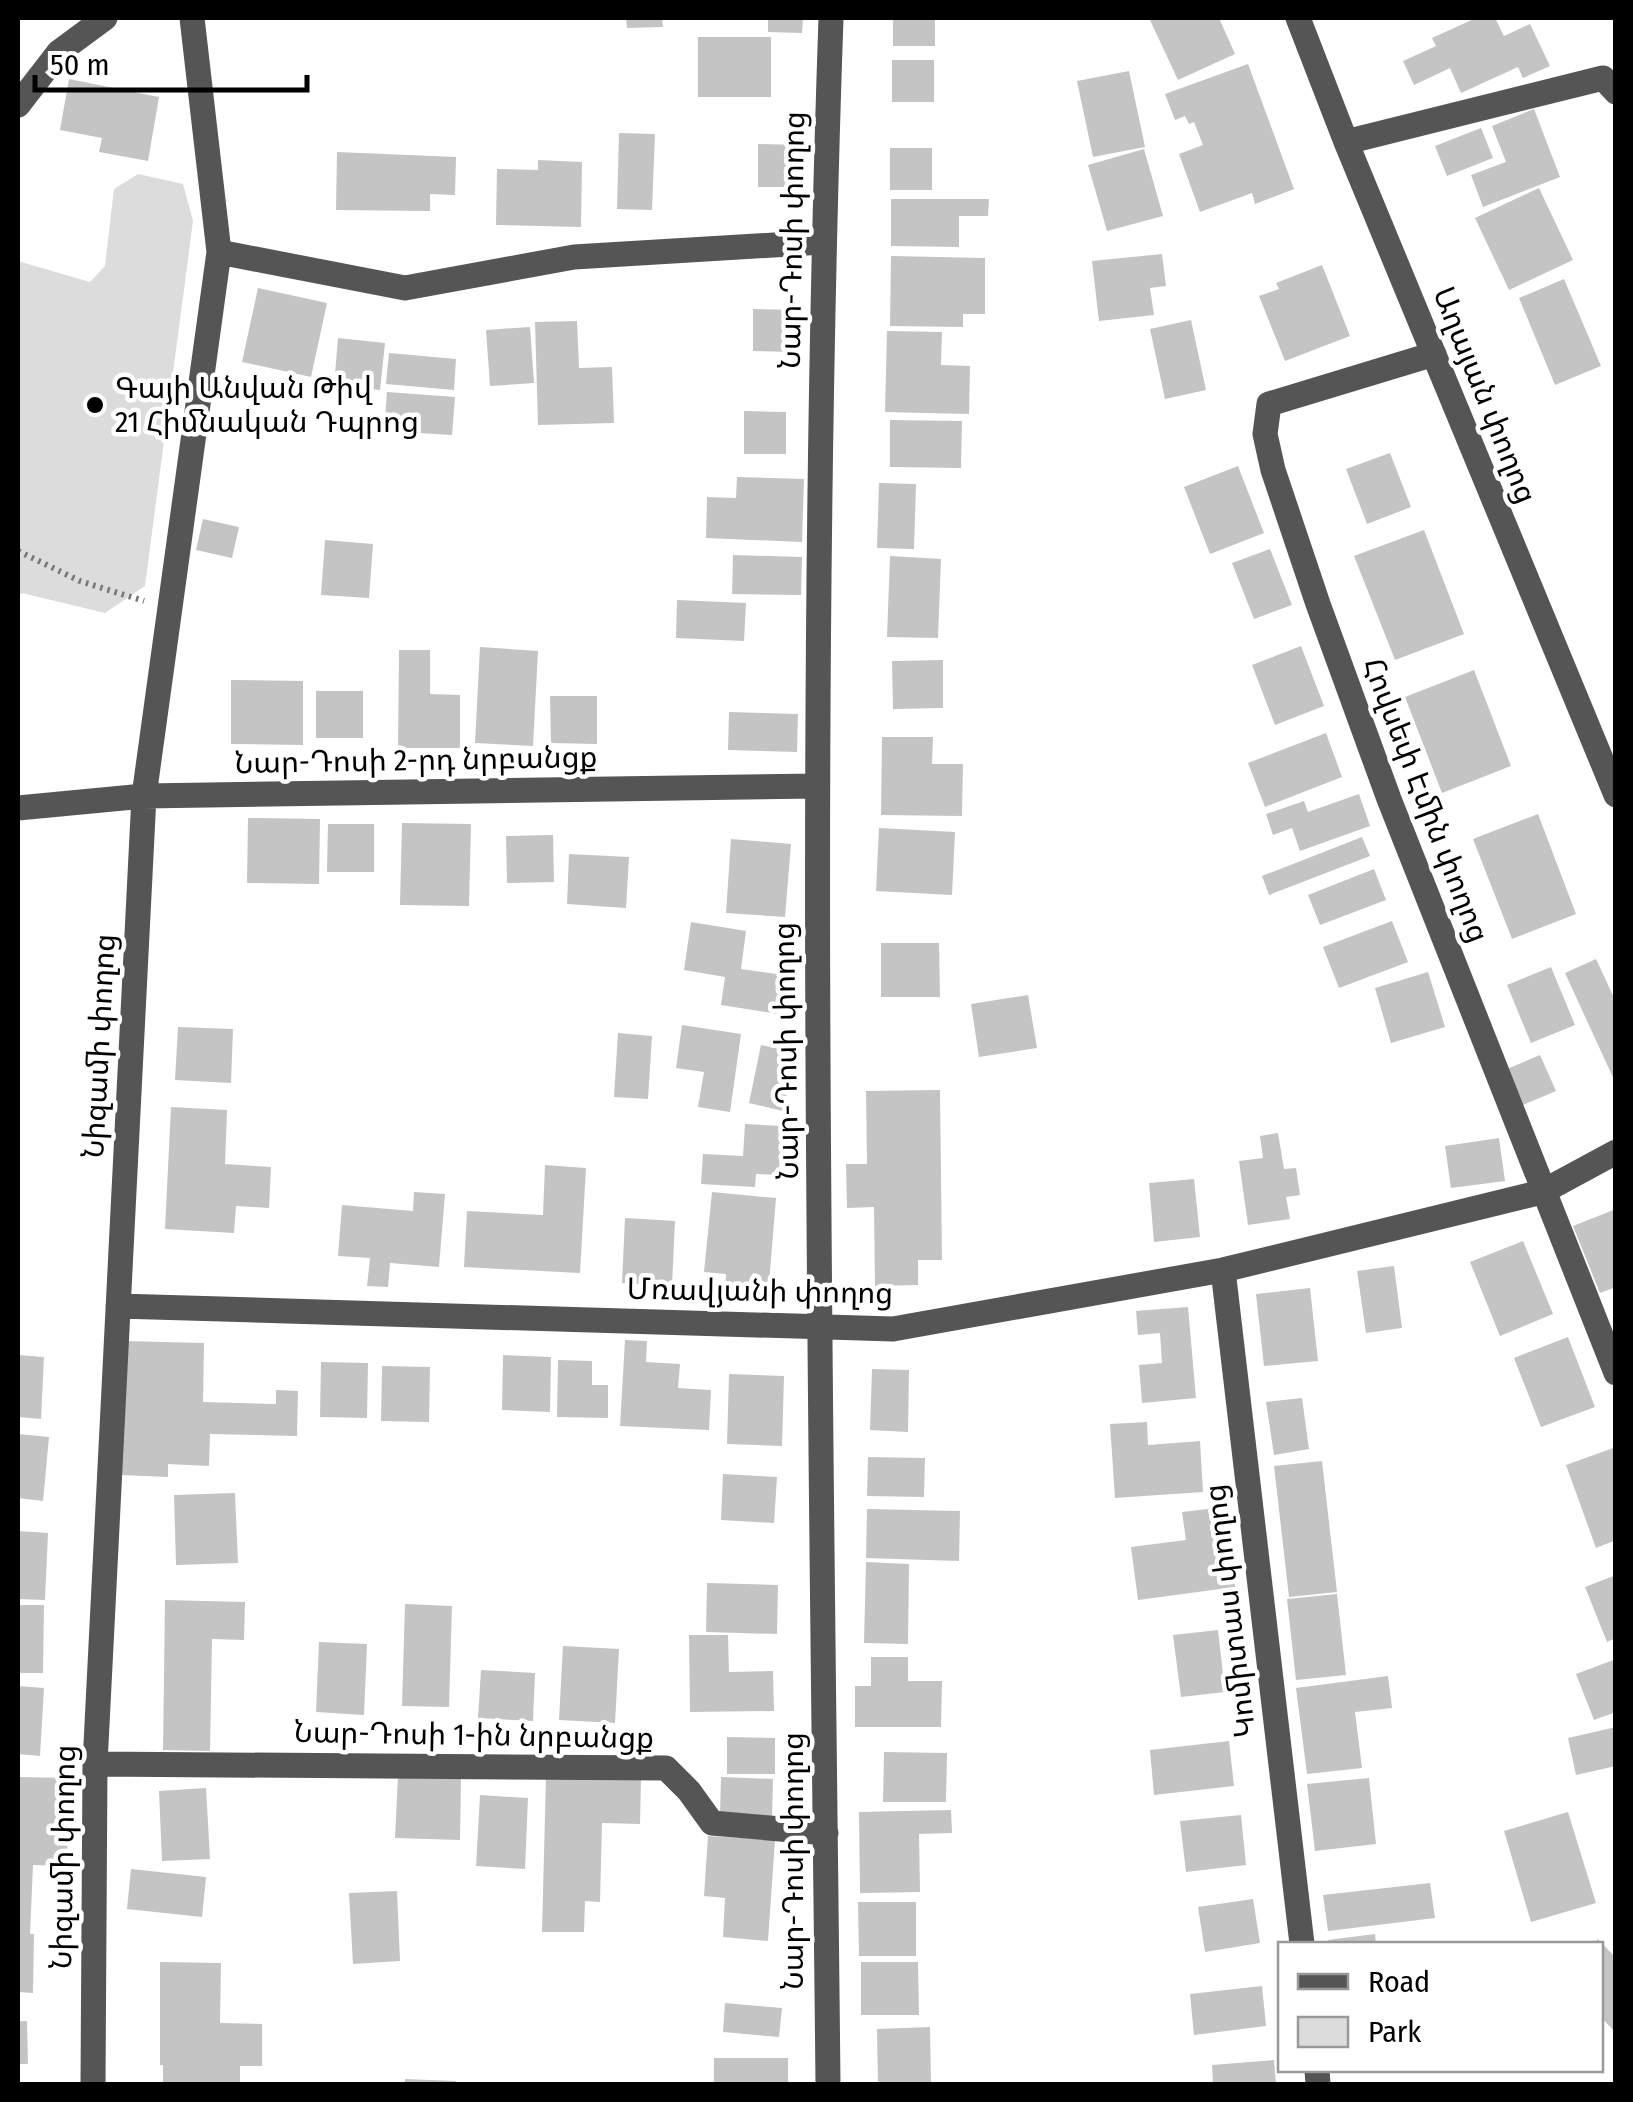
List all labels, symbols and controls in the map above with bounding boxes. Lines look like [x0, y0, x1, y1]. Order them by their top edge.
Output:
scale bar [35, 30, 308, 92]
text: 50 m [50, 47, 110, 83]
street label: Նար-Դոսի փողոց [772, 111, 812, 369]
street label: Աղայան փողոց [1425, 282, 1545, 508]
place label: Գայի Անվան Թիվ 21 Հիմնական Դպրոց [115, 370, 419, 440]
marker: Գայի Անվան Թիվ 21 Հիմնական Դպրոց [84, 394, 106, 416]
street label: Հովսեփ Էմին փողոց [1355, 653, 1497, 947]
street label: Նար-Դոսի 2-րդ նրբանցք [234, 739, 598, 781]
street label: Նար-Դոսի փողոց [766, 922, 806, 1180]
street label: Նիզամի փողոց [75, 933, 123, 1159]
street label: Մռավյանի փողոց [626, 1271, 894, 1311]
street label: Կոմիտաս փողոց [1197, 1482, 1263, 1740]
street label: Նար-Դոսի 1-ին նրբանցք [294, 1714, 654, 1756]
street label: Նար-Դոսի փողոց [775, 1732, 811, 1990]
street label: Նիզամի փողոց [43, 1744, 83, 1970]
legend [1278, 1942, 1603, 2072]
text: Road [1368, 1964, 1430, 2000]
text: Park [1368, 2014, 1421, 2050]

